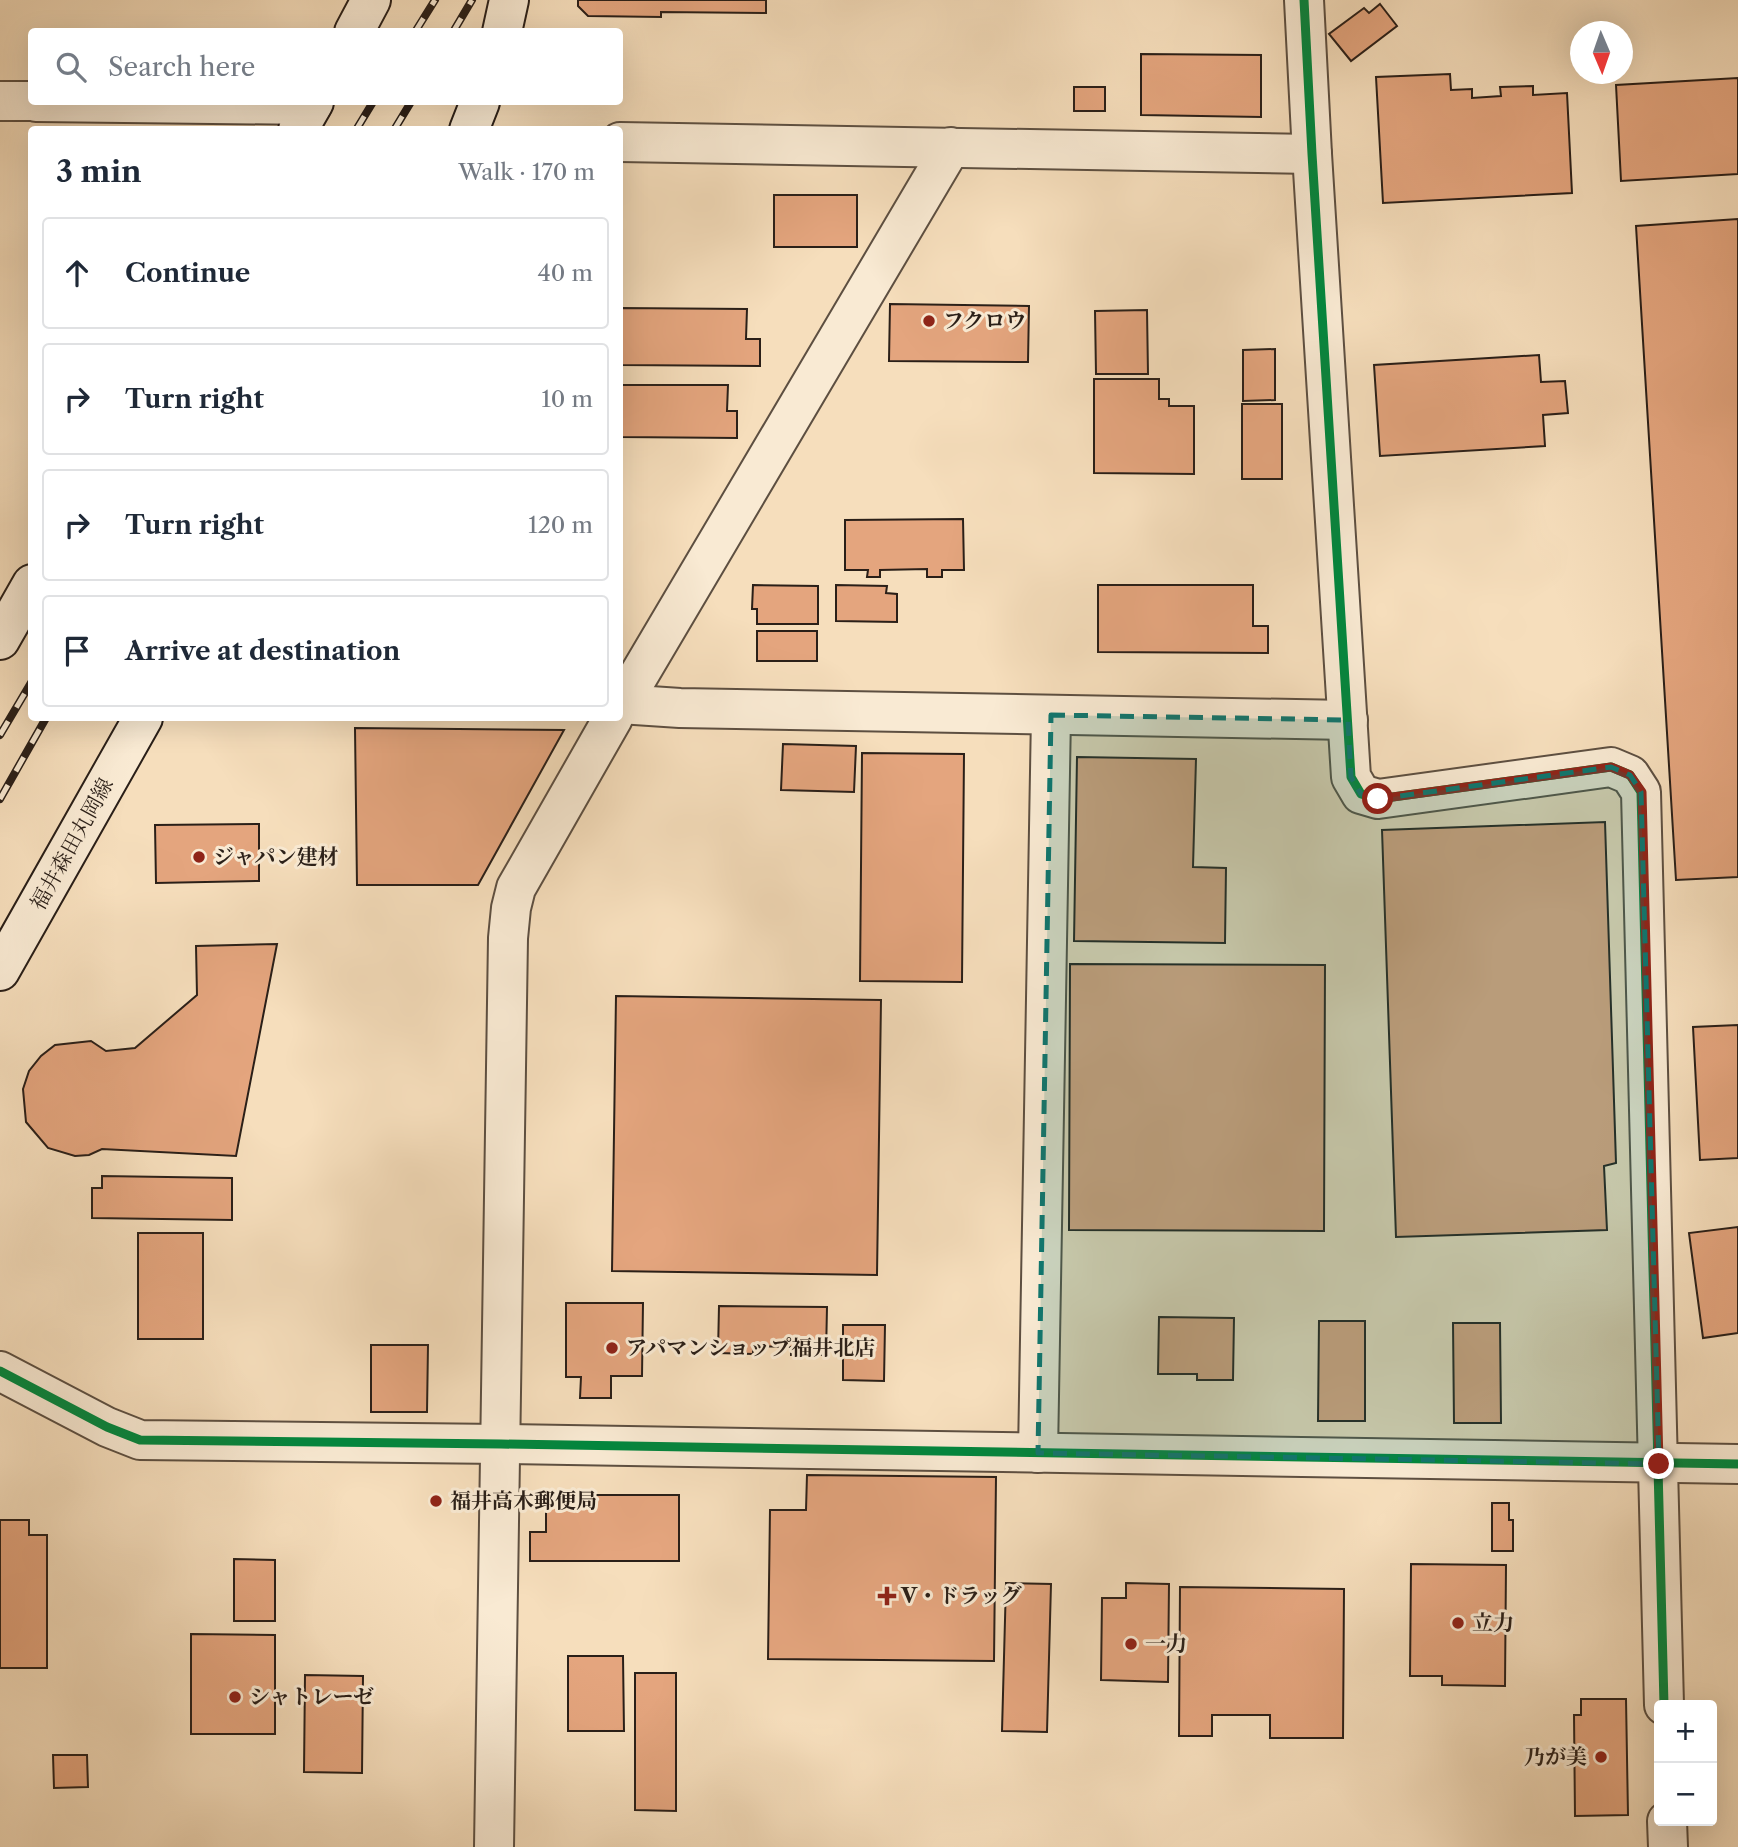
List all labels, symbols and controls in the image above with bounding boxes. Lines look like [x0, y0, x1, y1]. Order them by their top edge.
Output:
north arrow [1570, 21, 1633, 84]
search box [28, 28, 623, 105]
icon: search [52, 48, 90, 86]
text: Search here [108, 51, 255, 83]
text: 3 min [56, 153, 142, 190]
text: Walk · 170 m [458, 158, 595, 186]
icon: ahead [58, 254, 96, 292]
text: Continue [125, 257, 250, 289]
text: 40 m [538, 259, 593, 287]
place label: フクロウ [943, 308, 1026, 333]
marker: フクロウ [921, 313, 937, 329]
icon: right [58, 380, 96, 418]
text: Turn right [125, 383, 264, 415]
text: 10 m [541, 385, 593, 413]
icon: right [58, 506, 96, 544]
text: Turn right [125, 509, 264, 541]
text: 120 m [528, 511, 593, 539]
icon: arrive [58, 632, 96, 670]
text: Arrive at destination [125, 635, 400, 667]
street label: 福井森田丸岡線 [25, 773, 118, 914]
route start [1362, 783, 1393, 814]
place label: ジャパン建材 [213, 844, 339, 869]
marker: ジャパン建材 [191, 849, 207, 865]
place label: アパマンショップ福井北店 [626, 1335, 875, 1360]
marker: アパマンショップ福井北店 [604, 1340, 620, 1356]
route end [1643, 1448, 1674, 1479]
place label: 福井高木郵便局 [450, 1488, 597, 1513]
marker: 福井高木郵便局 [428, 1493, 444, 1509]
place label: V・ドラッグ [900, 1583, 1022, 1608]
marker: V・ドラッグ [879, 1588, 895, 1604]
place label: 立力 [1472, 1610, 1514, 1635]
marker: 立力 [1450, 1615, 1466, 1631]
place label: 一力 [1145, 1631, 1187, 1656]
marker: 一力 [1123, 1636, 1139, 1652]
place label: シャトレーゼ [249, 1684, 374, 1709]
marker: シャトレーゼ [227, 1689, 243, 1705]
map controls [1654, 1700, 1717, 1826]
button: + [1654, 1700, 1717, 1763]
place label: 乃が美 [1524, 1744, 1587, 1769]
marker: 乃が美 [1593, 1749, 1609, 1765]
button: − [1654, 1763, 1717, 1826]

